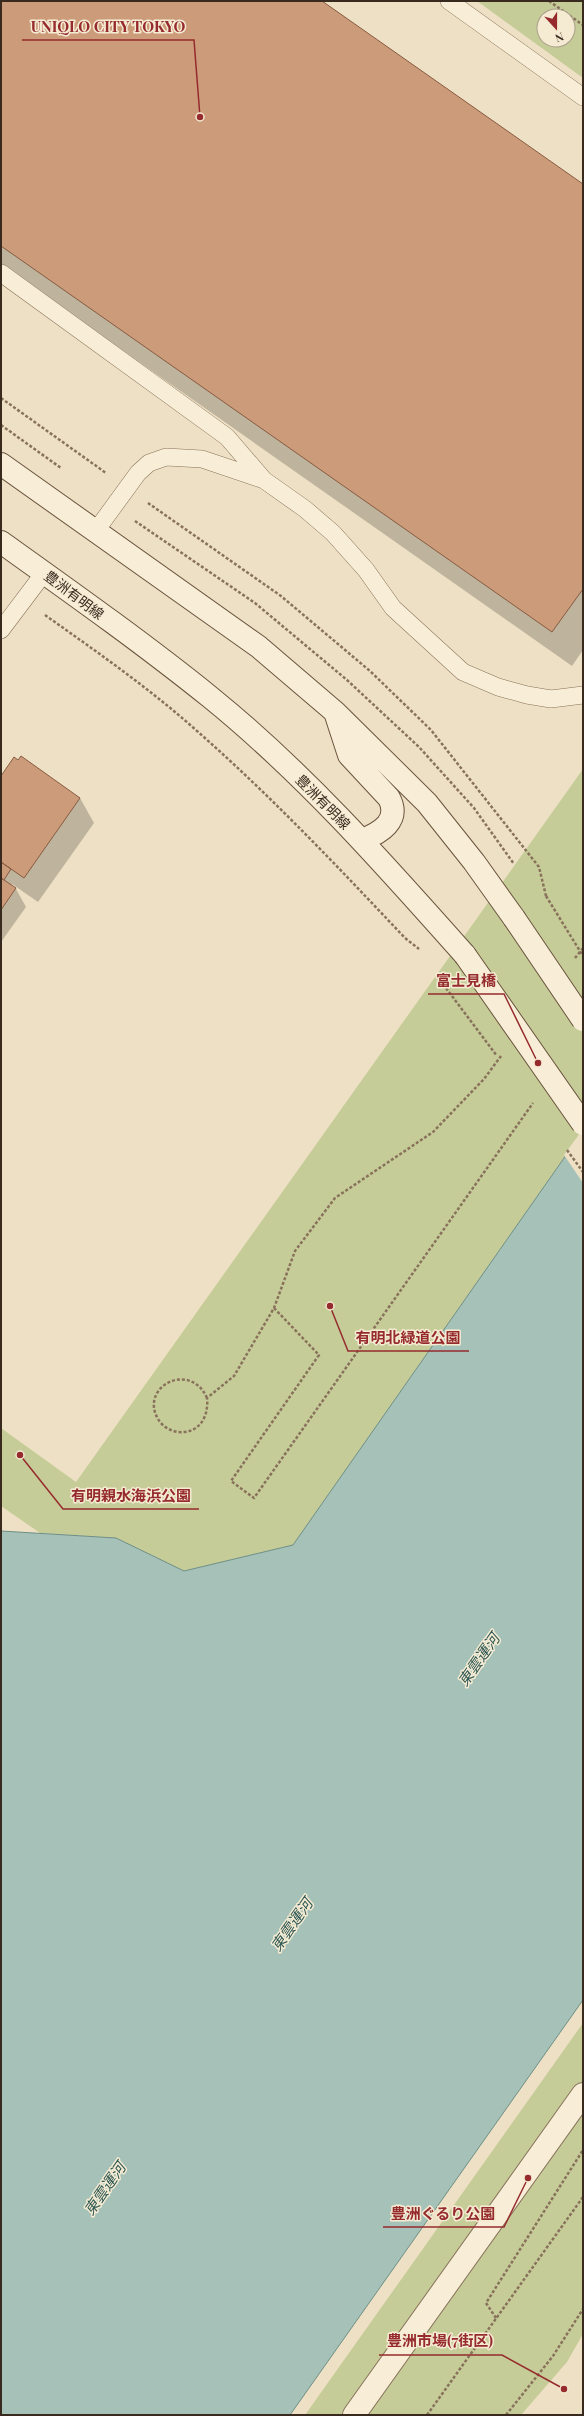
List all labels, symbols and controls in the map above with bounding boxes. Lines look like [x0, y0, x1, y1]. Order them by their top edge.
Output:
north arrow [536, 8, 576, 48]
callout: UNIQLO CITY TOKYO [22, 13, 194, 40]
text: UNIQLO CITY TOKYO [31, 16, 185, 36]
text: N [553, 29, 566, 46]
street label: 豊洲有明線 [41, 566, 108, 623]
street label: 豊洲有明線 [292, 770, 355, 833]
callout: 富士見橋 [428, 967, 504, 994]
text: 富士見橋 [436, 970, 497, 990]
callout: 有明北緑道公園 [348, 1324, 469, 1351]
text: 有明北緑道公園 [355, 1327, 461, 1347]
callout: 有明親水海浜公園 [63, 1482, 199, 1509]
text: 有明親水海浜公園 [71, 1485, 191, 1505]
water label: 東雲運河 [453, 1627, 505, 1690]
water label: 東雲運河 [266, 1892, 318, 1955]
water label: 東雲運河 [79, 2156, 131, 2219]
callout: 豊洲ぐるり公園 [383, 2200, 504, 2227]
text: 豊洲ぐるり公園 [391, 2203, 495, 2223]
callout: 豊洲市場(7街区) [379, 2328, 502, 2355]
text: 豊洲市場(7街区) [387, 2330, 493, 2350]

